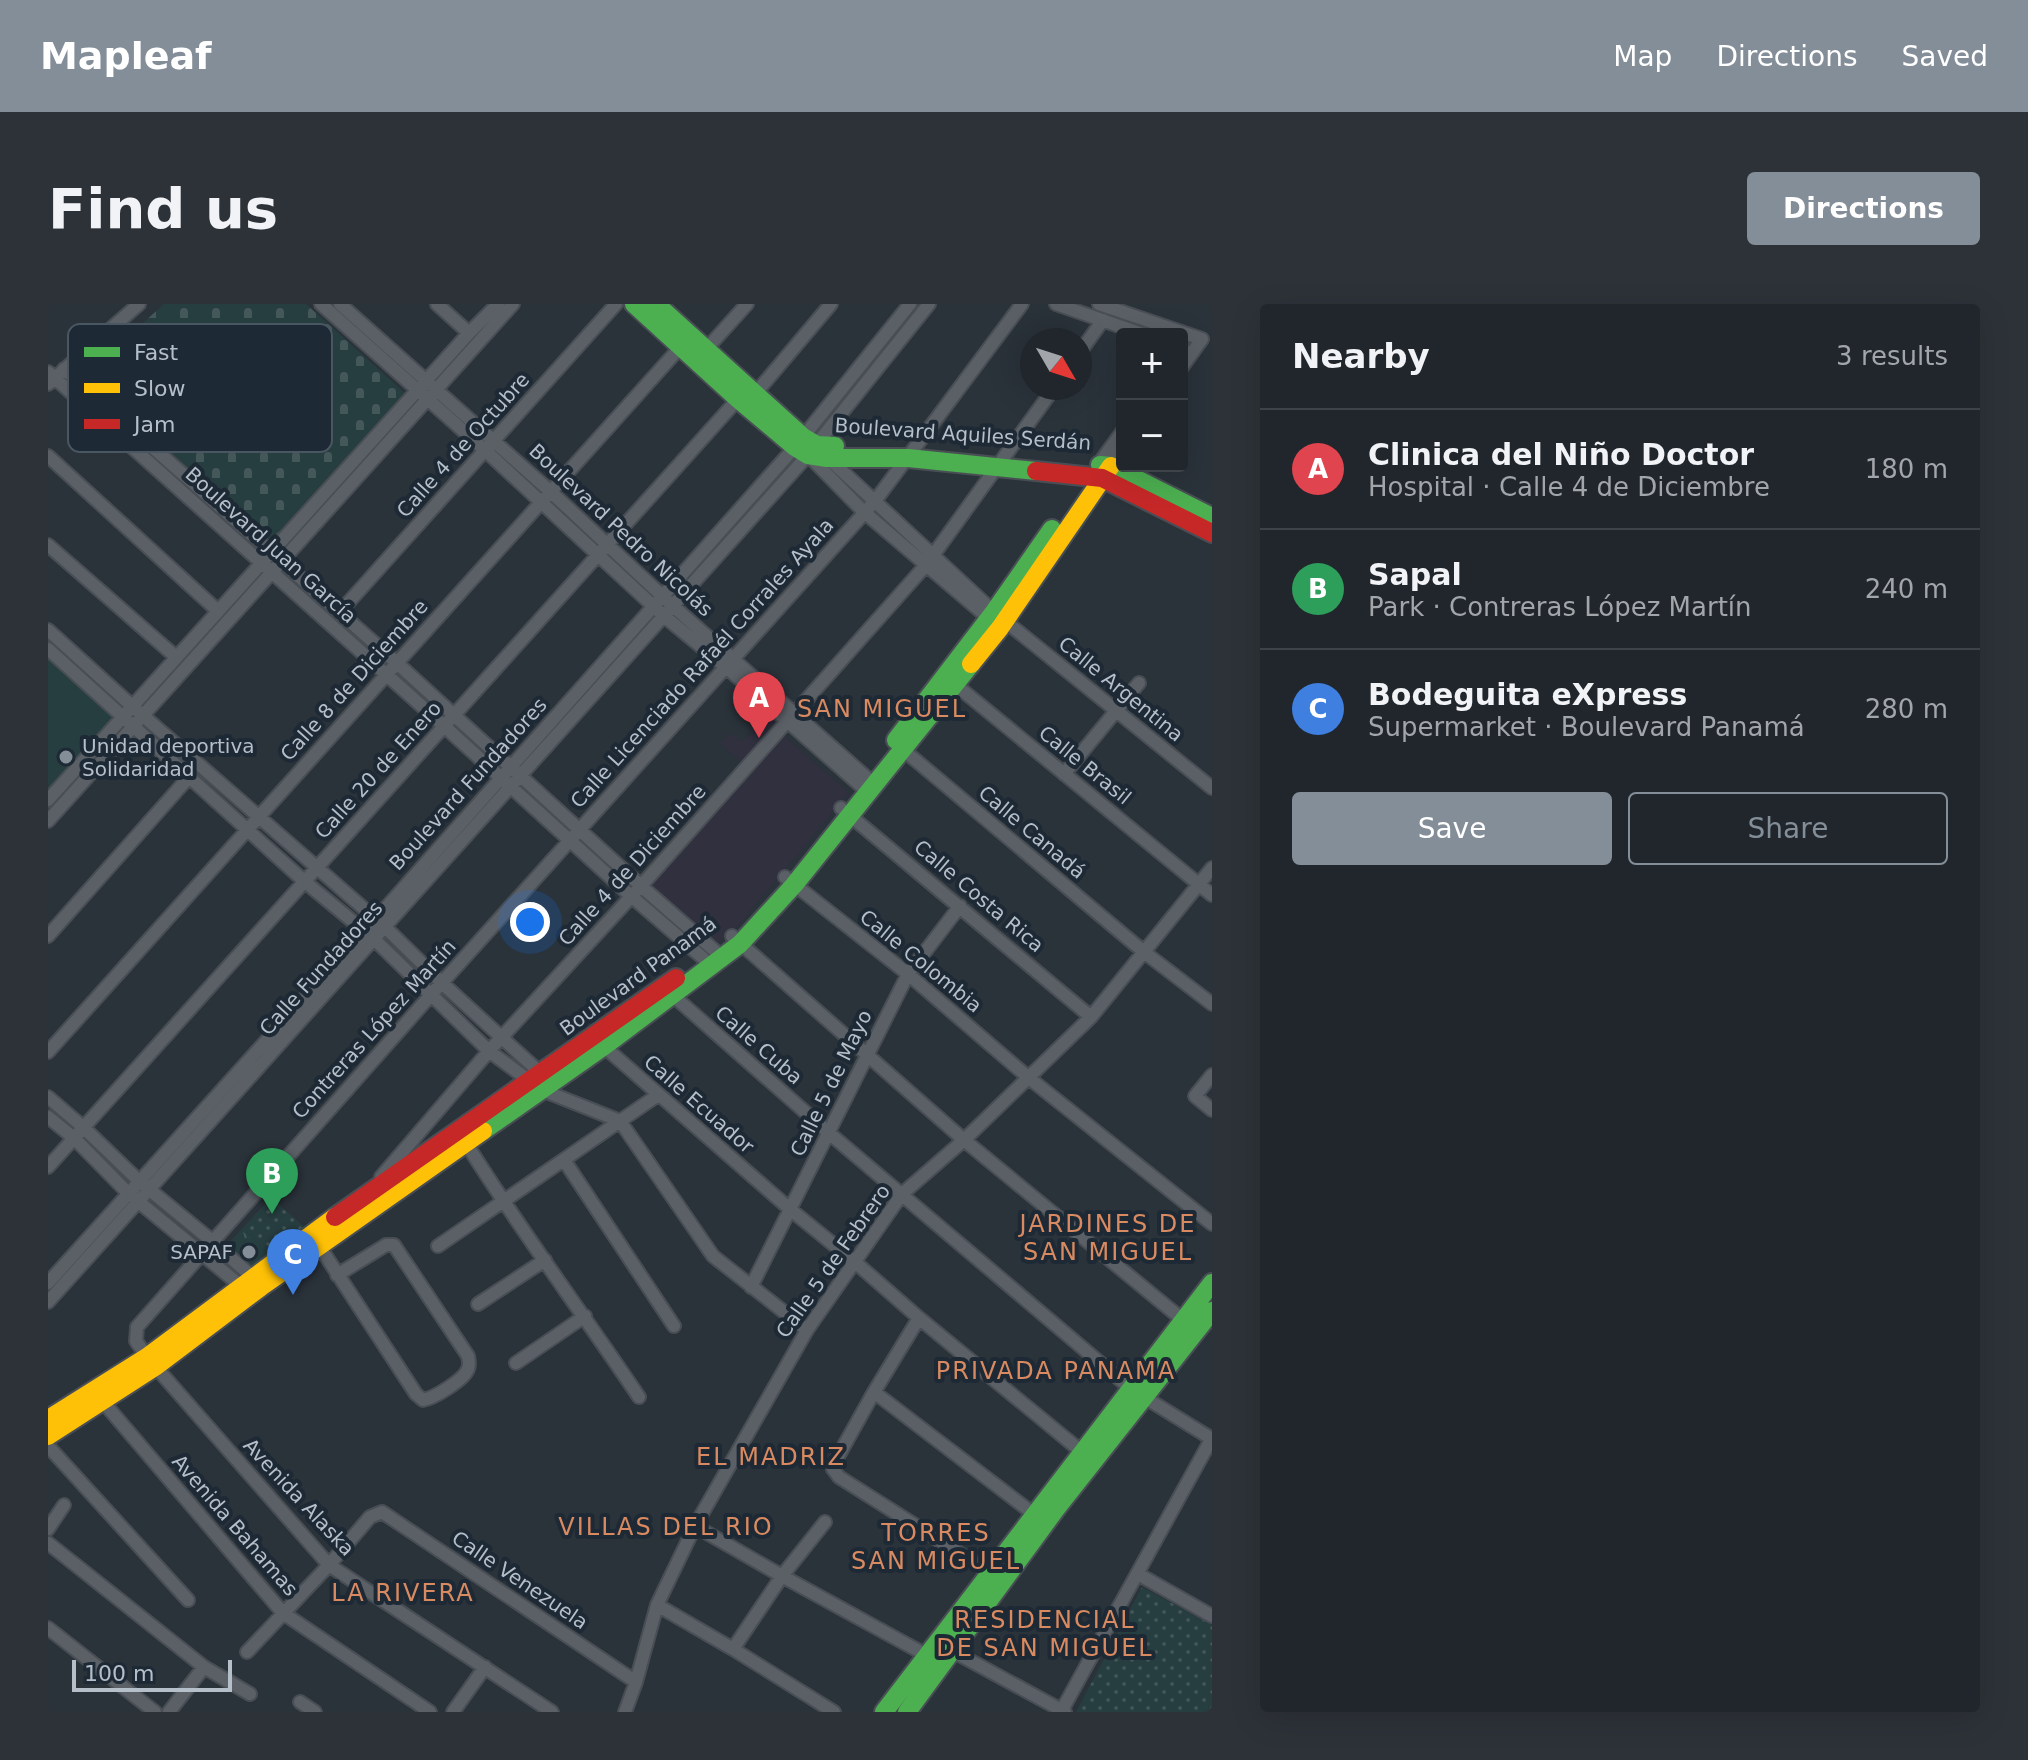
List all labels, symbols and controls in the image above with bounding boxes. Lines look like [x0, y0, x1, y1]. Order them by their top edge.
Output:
text: Mapleaf [40, 34, 212, 78]
text: Map [1613, 40, 1672, 73]
text: Directions [1716, 40, 1857, 73]
text: Saved [1901, 40, 1988, 73]
button: Directions [1747, 172, 1980, 245]
text: Find us [48, 176, 278, 241]
legend [68, 324, 332, 452]
north arrow [1020, 328, 1092, 400]
map controls [1116, 328, 1188, 472]
button: + [1116, 328, 1188, 400]
text: Nearby [1292, 336, 1430, 376]
text: Fast [134, 340, 179, 365]
text: 3 results [1836, 341, 1948, 371]
street label: Calle 4 de Octubre [392, 368, 534, 522]
text: Slow [134, 376, 186, 401]
button: − [1116, 400, 1188, 472]
text: Jam [132, 412, 175, 437]
street label: Boulevard Aquiles Serdán [834, 413, 1092, 455]
text: Clinica del Niño Doctor [1368, 437, 1754, 472]
street label: Boulevard Pedro Nicolás [524, 439, 718, 621]
text: A [1308, 454, 1328, 484]
text: 180 m [1865, 454, 1948, 484]
street label: Boulevard Juan García [181, 462, 361, 628]
text: Hospital · Calle 4 de Diciembre [1368, 472, 1770, 502]
street label: Calle Licenciado Rafaél Corrales Ayala [565, 513, 839, 813]
text: Sapal [1368, 557, 1462, 592]
text: B [1308, 574, 1328, 604]
text: 240 m [1865, 574, 1948, 604]
text: Park · Contreras López Martín [1368, 592, 1752, 622]
street label: Calle 8 de Diciembre [275, 594, 433, 766]
street label: Calle Argentina [1054, 631, 1188, 747]
pin: A [733, 672, 785, 738]
text: Bodeguita eXpress [1368, 677, 1687, 712]
street label: Boulevard Fundadores [384, 693, 552, 875]
text: C [1308, 694, 1328, 724]
text: 280 m [1865, 694, 1948, 724]
district label: SAN MIGUEL [797, 695, 967, 723]
street label: Calle 20 de Enero [310, 696, 446, 844]
text: Supermarket · Boulevard Panamá [1368, 712, 1805, 742]
street label: Calle Brasil [1034, 721, 1136, 809]
place label: Unidad deportiva Solidaridad [82, 734, 255, 781]
marker: Unidad deportiva Solidaridad [57, 748, 75, 766]
street label: Calle 4 de Diciembre [553, 779, 711, 951]
street label: Calle Canadá [974, 780, 1090, 884]
button: Save [1292, 792, 1612, 865]
button: Share [1628, 792, 1948, 865]
street label: Calle Costa Rica [909, 835, 1049, 957]
street label: Calle Fundadores [254, 896, 388, 1040]
your location [510, 902, 550, 942]
street label: Calle Colombia [855, 904, 987, 1018]
street label: Boulevard Panamá [555, 911, 721, 1041]
street label: Contreras López Martín [287, 934, 461, 1124]
street label: Calle Cuba [711, 1001, 807, 1089]
street label: Calle 5 de Mayo [785, 1006, 877, 1160]
street label: Calle Ecuador [639, 1050, 759, 1159]
pin: B [246, 1148, 298, 1214]
street label: Calle 5 de Febrero [771, 1180, 895, 1342]
district label: JARDINES DE SAN MIGUEL [1018, 1210, 1196, 1266]
pin: C [267, 1229, 319, 1295]
place label: SAPAF [170, 1240, 233, 1264]
marker: SAPAF [240, 1243, 258, 1261]
district label: PRIVADA PANAMA [936, 1357, 1176, 1385]
street label: Avenida Alaska [239, 1433, 359, 1561]
district label: EL MADRIZ [696, 1443, 846, 1471]
street label: Avenida Bahamas [167, 1449, 303, 1601]
district label: VILLAS DEL RIO [558, 1513, 774, 1541]
district label: TORRES SAN MIGUEL [851, 1519, 1021, 1575]
street label: Calle Venezuela [448, 1526, 592, 1634]
district label: LA RIVERA [331, 1579, 475, 1607]
district label: RESIDENCIAL DE SAN MIGUEL [936, 1606, 1154, 1662]
scale bar [72, 1656, 232, 1692]
text: 100 m [84, 1661, 154, 1686]

